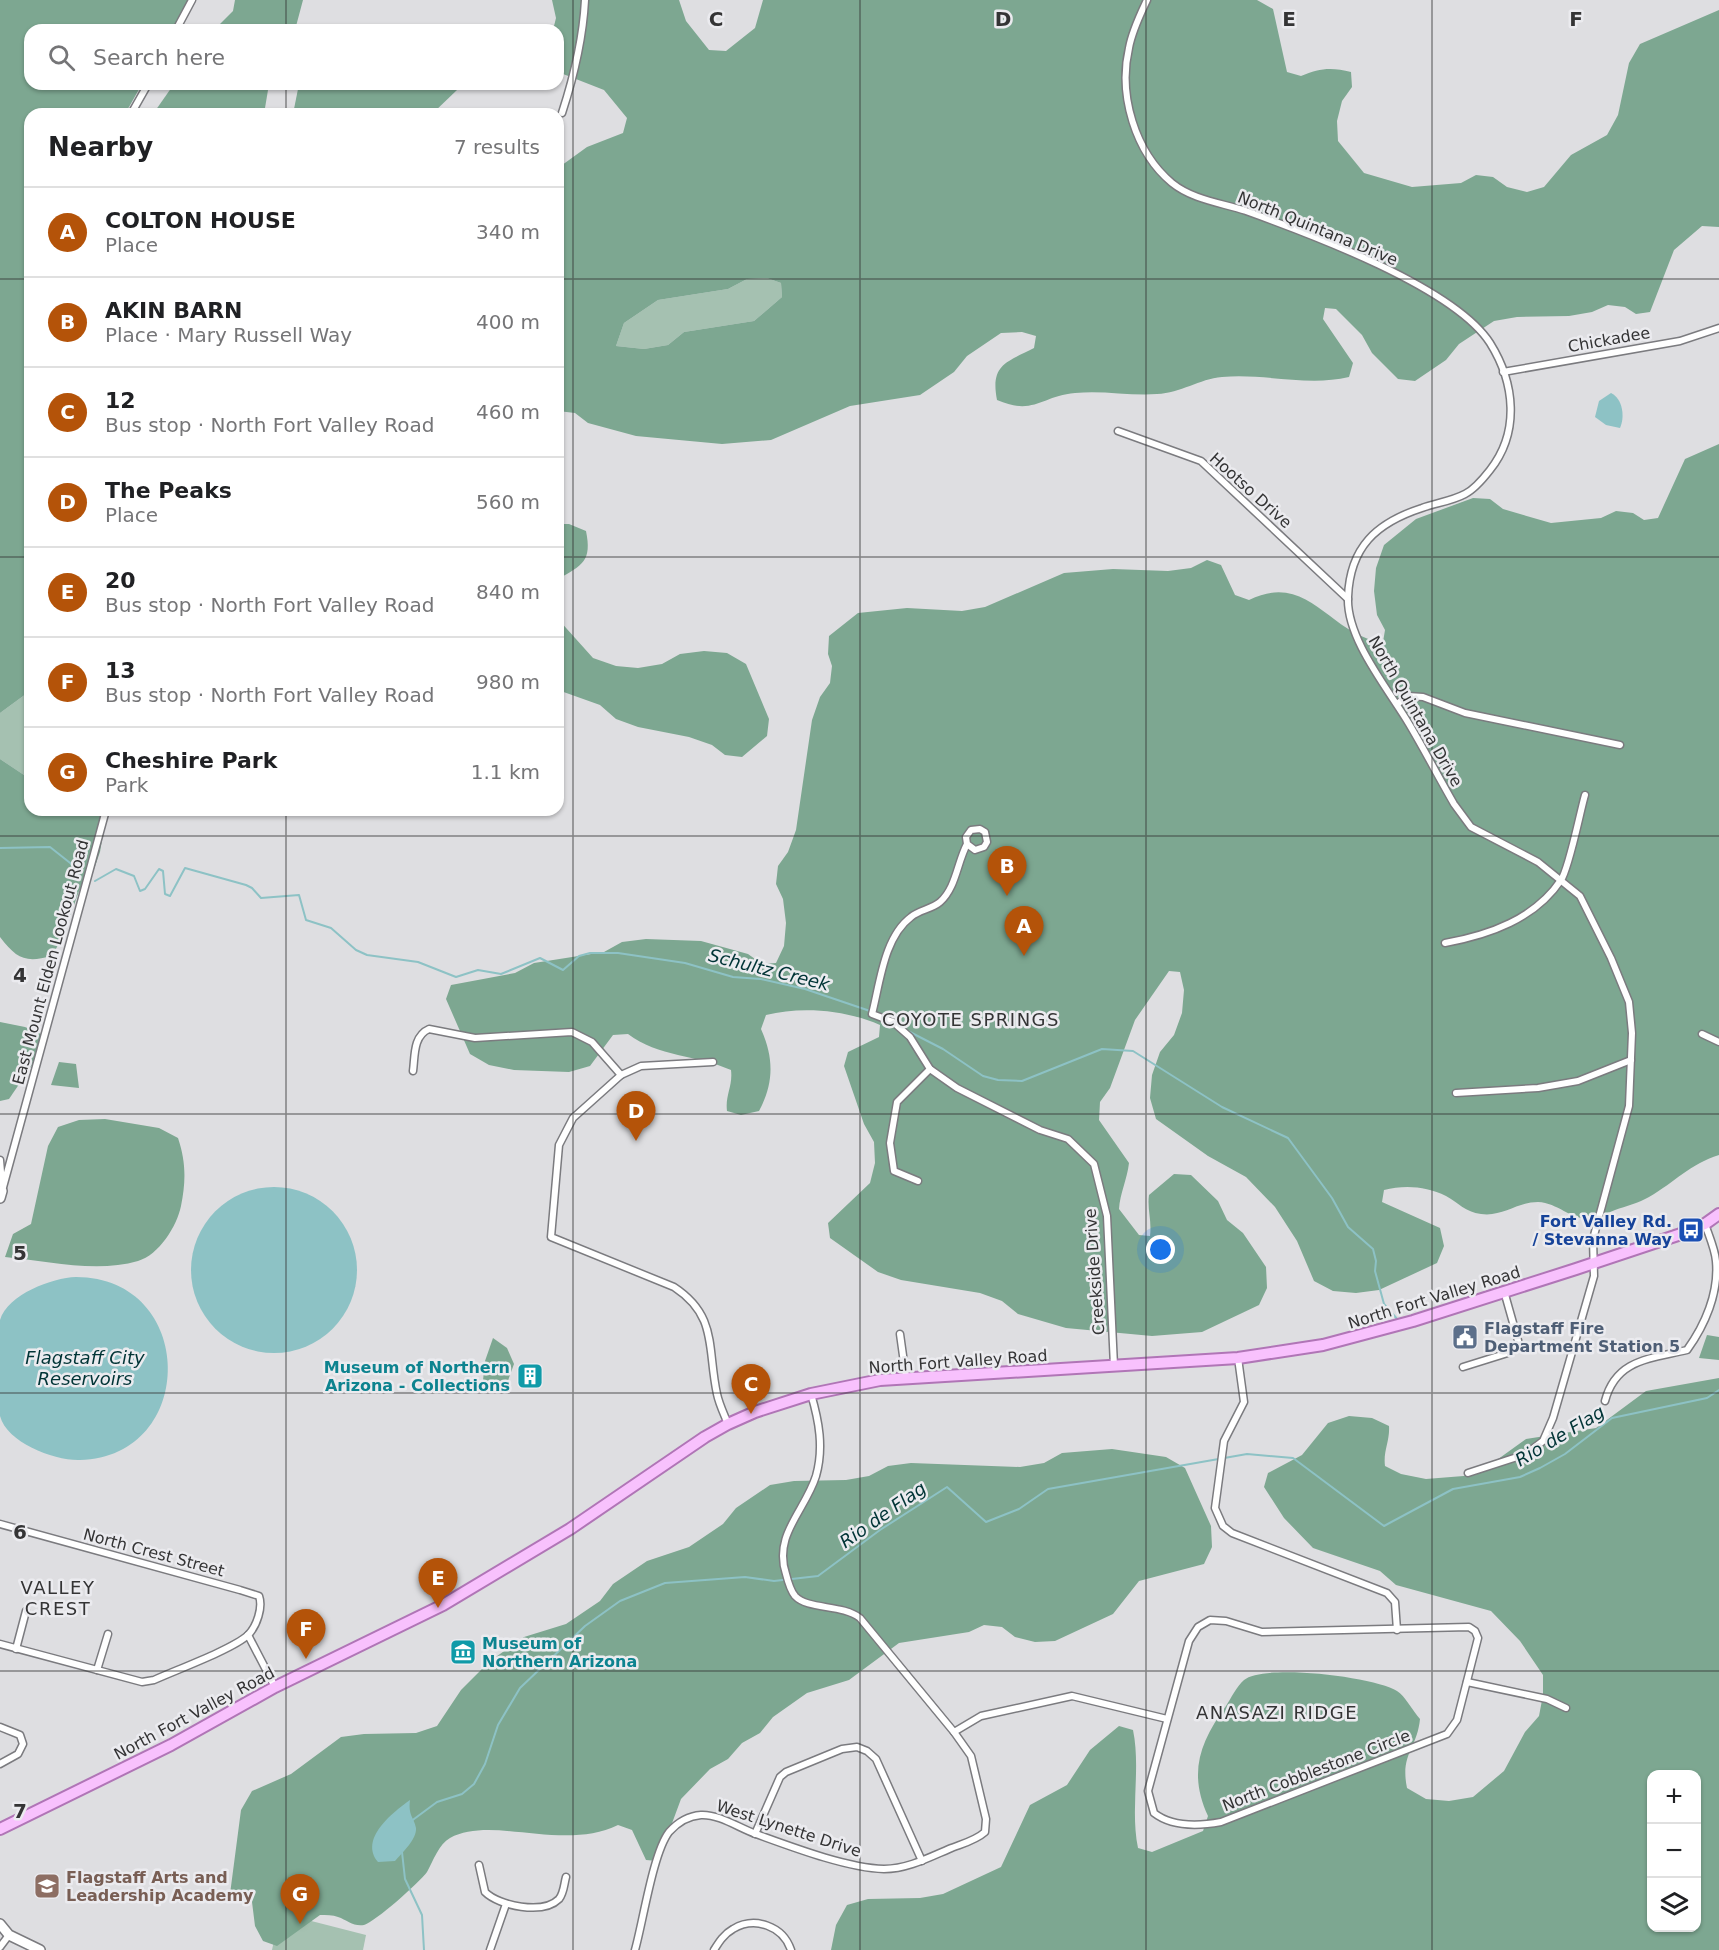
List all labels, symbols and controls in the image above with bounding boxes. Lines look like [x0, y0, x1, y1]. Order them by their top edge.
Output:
text: C [709, 7, 723, 31]
text: D [995, 7, 1011, 31]
text: E [1282, 7, 1296, 31]
text: F [1569, 7, 1583, 31]
search box [24, 24, 564, 90]
icon: search [45, 41, 78, 74]
text: Search here [93, 45, 225, 70]
text: Nearby [48, 132, 153, 162]
text: 7 results [454, 135, 540, 159]
street label: North Quintana Drive [1235, 188, 1401, 269]
text: COLTON HOUSE [105, 208, 296, 233]
text: A [60, 220, 75, 244]
text: 340 m [476, 220, 540, 244]
text: Place [105, 233, 158, 257]
text: AKIN BARN [105, 298, 242, 323]
text: B [60, 310, 75, 334]
text: 400 m [476, 310, 540, 334]
text: Place · Mary Russell Way [105, 323, 352, 347]
street label: Chickadee [1566, 323, 1652, 356]
text: 12 [105, 388, 136, 413]
text: C [60, 400, 75, 424]
text: 460 m [476, 400, 540, 424]
text: Bus stop · North Fort Valley Road [105, 413, 434, 437]
street label: Hootso Drive [1206, 449, 1296, 532]
text: The Peaks [105, 478, 232, 503]
text: D [59, 490, 76, 514]
text: 560 m [476, 490, 540, 514]
text: Place [105, 503, 158, 527]
text: 20 [105, 568, 136, 593]
text: E [61, 580, 74, 604]
text: 840 m [476, 580, 540, 604]
text: Bus stop · North Fort Valley Road [105, 593, 434, 617]
street label: North Quintana Drive [1365, 632, 1467, 790]
text: 13 [105, 658, 136, 683]
text: F [61, 670, 74, 694]
text: 980 m [476, 670, 540, 694]
text: Bus stop · North Fort Valley Road [105, 683, 434, 707]
text: Cheshire Park [105, 748, 277, 773]
text: G [59, 760, 76, 784]
text: 1.1 km [471, 760, 540, 784]
text: Park [105, 773, 148, 797]
street label: East Mount Elden Lookout Road [9, 837, 92, 1087]
pin: B [988, 846, 1026, 896]
pin: A [1004, 906, 1044, 956]
water label: Schultz Creek [706, 944, 833, 995]
text: 4 [13, 963, 27, 987]
district label: COYOTE SPRINGS [882, 1009, 1060, 1030]
pin: D [616, 1092, 656, 1141]
street label: Creekside Drive [1081, 1208, 1108, 1336]
place label: Fort Valley Rd. / Stevanna Way [1532, 1212, 1673, 1249]
bus stop icon: Fort Valley Rd. / Stevanna Way [1676, 1215, 1706, 1245]
your location [1146, 1235, 1175, 1264]
text: 5 [13, 1241, 27, 1265]
street label: North Fort Valley Road [1346, 1262, 1523, 1333]
place label: Flagstaff Fire Department Station 5 [1484, 1319, 1680, 1356]
public building icon: Flagstaff Fire Department Station 5 [1450, 1322, 1480, 1352]
street label: North Fort Valley Road [868, 1346, 1048, 1377]
water label: Flagstaff City Reservoirs [25, 1347, 145, 1389]
place label: Museum of Northern Arizona - Collections [324, 1358, 510, 1395]
building icon: Museum of Northern Arizona - Collections [515, 1361, 545, 1391]
pin: C [732, 1364, 771, 1414]
water label: Rio de Flag [1511, 1401, 1608, 1470]
water label: Rio de Flag [836, 1477, 930, 1552]
text: 6 [13, 1520, 27, 1544]
street label: North Crest Street [81, 1524, 227, 1580]
pin: E [418, 1558, 458, 1608]
district label: VALLEY CREST [21, 1577, 95, 1619]
pin: F [286, 1610, 326, 1659]
place label: Museum of Northern Arizona [482, 1634, 637, 1671]
museum icon: Museum of Northern Arizona [448, 1637, 478, 1667]
street label: North Fort Valley Road [111, 1663, 278, 1764]
district label: ANASAZI RIDGE [1196, 1702, 1358, 1723]
street label: North Cobblestone Circle [1220, 1726, 1413, 1815]
map controls [1647, 1770, 1701, 1932]
button: + [1647, 1770, 1701, 1824]
street label: West Lynette Drive [714, 1796, 864, 1861]
text: 7 [13, 1799, 27, 1823]
button: − [1647, 1824, 1701, 1878]
place label: Flagstaff Arts and Leadership Academy [66, 1868, 254, 1905]
school or university icon: Flagstaff Arts and Leadership Academy [32, 1871, 62, 1901]
pin: G [280, 1874, 320, 1924]
button: layers [1647, 1878, 1701, 1932]

